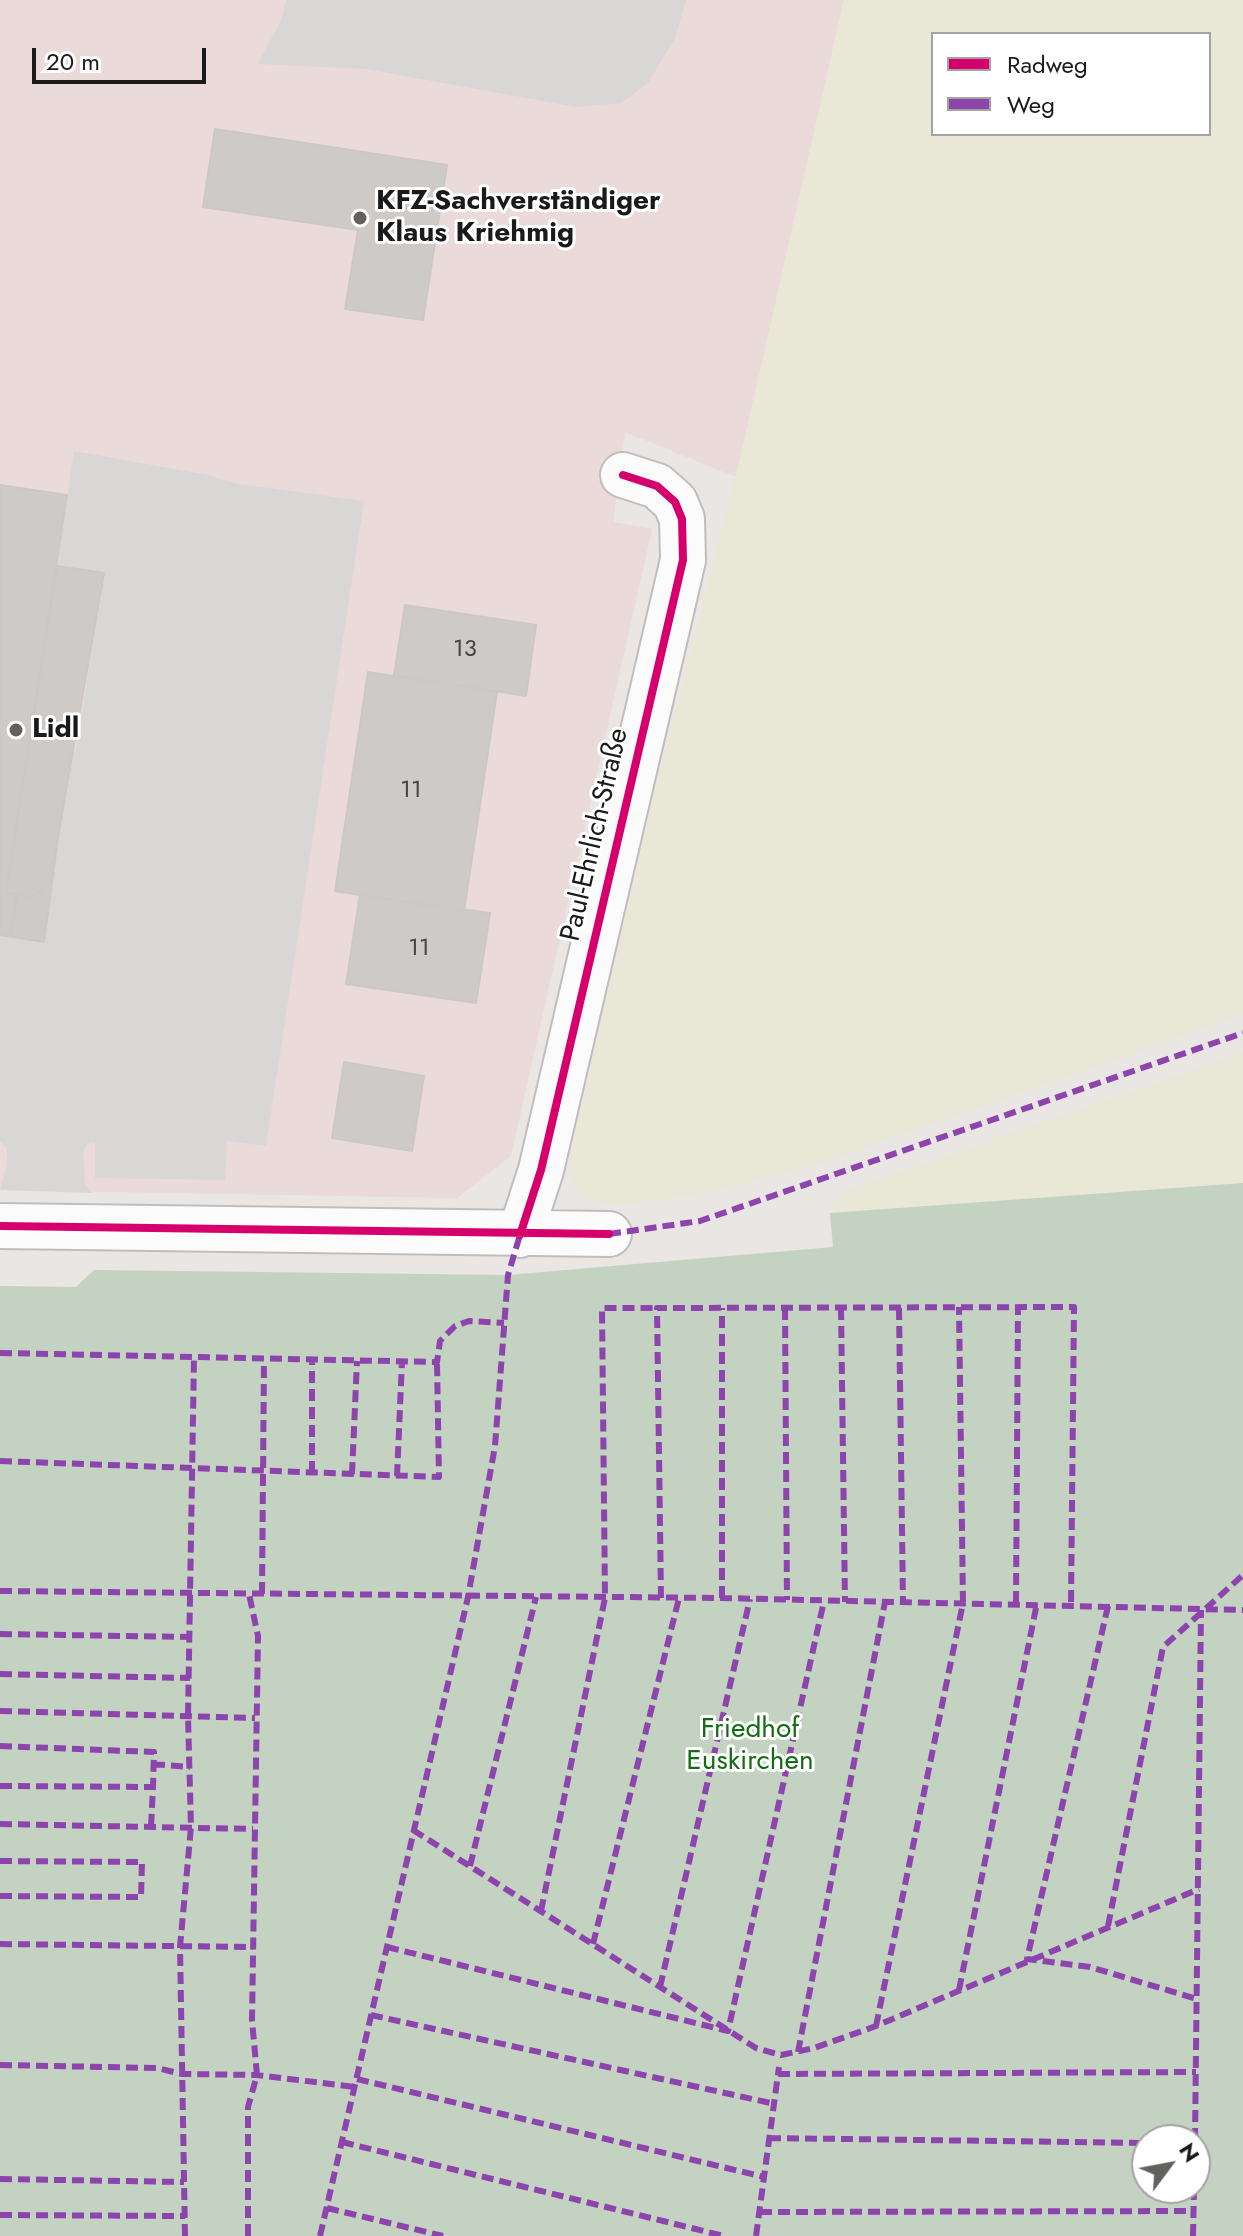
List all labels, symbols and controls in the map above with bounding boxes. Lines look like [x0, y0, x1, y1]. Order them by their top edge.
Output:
scale bar [36, 32, 210, 82]
legend [931, 32, 1211, 136]
text: 20 m [46, 44, 100, 79]
text: Radweg [1007, 47, 1088, 82]
text: Weg [1007, 87, 1055, 122]
place label: KFZ-Sachverständiger Klaus Kriehmig [376, 185, 661, 251]
marker: KFZ-Sachverständiger Klaus Kriehmig [351, 209, 369, 227]
house number: 13 [453, 636, 477, 664]
place label: Lidl [32, 713, 79, 747]
marker: Lidl [7, 721, 25, 739]
street label: Paul-Ehrlich-Straße [555, 725, 637, 945]
house number: 11 [400, 777, 422, 805]
house number: 11 [408, 935, 430, 963]
park label: Friedhof Euskirchen [686, 1713, 814, 1779]
north arrow [1131, 2124, 1211, 2204]
text: N [1171, 2136, 1208, 2168]

